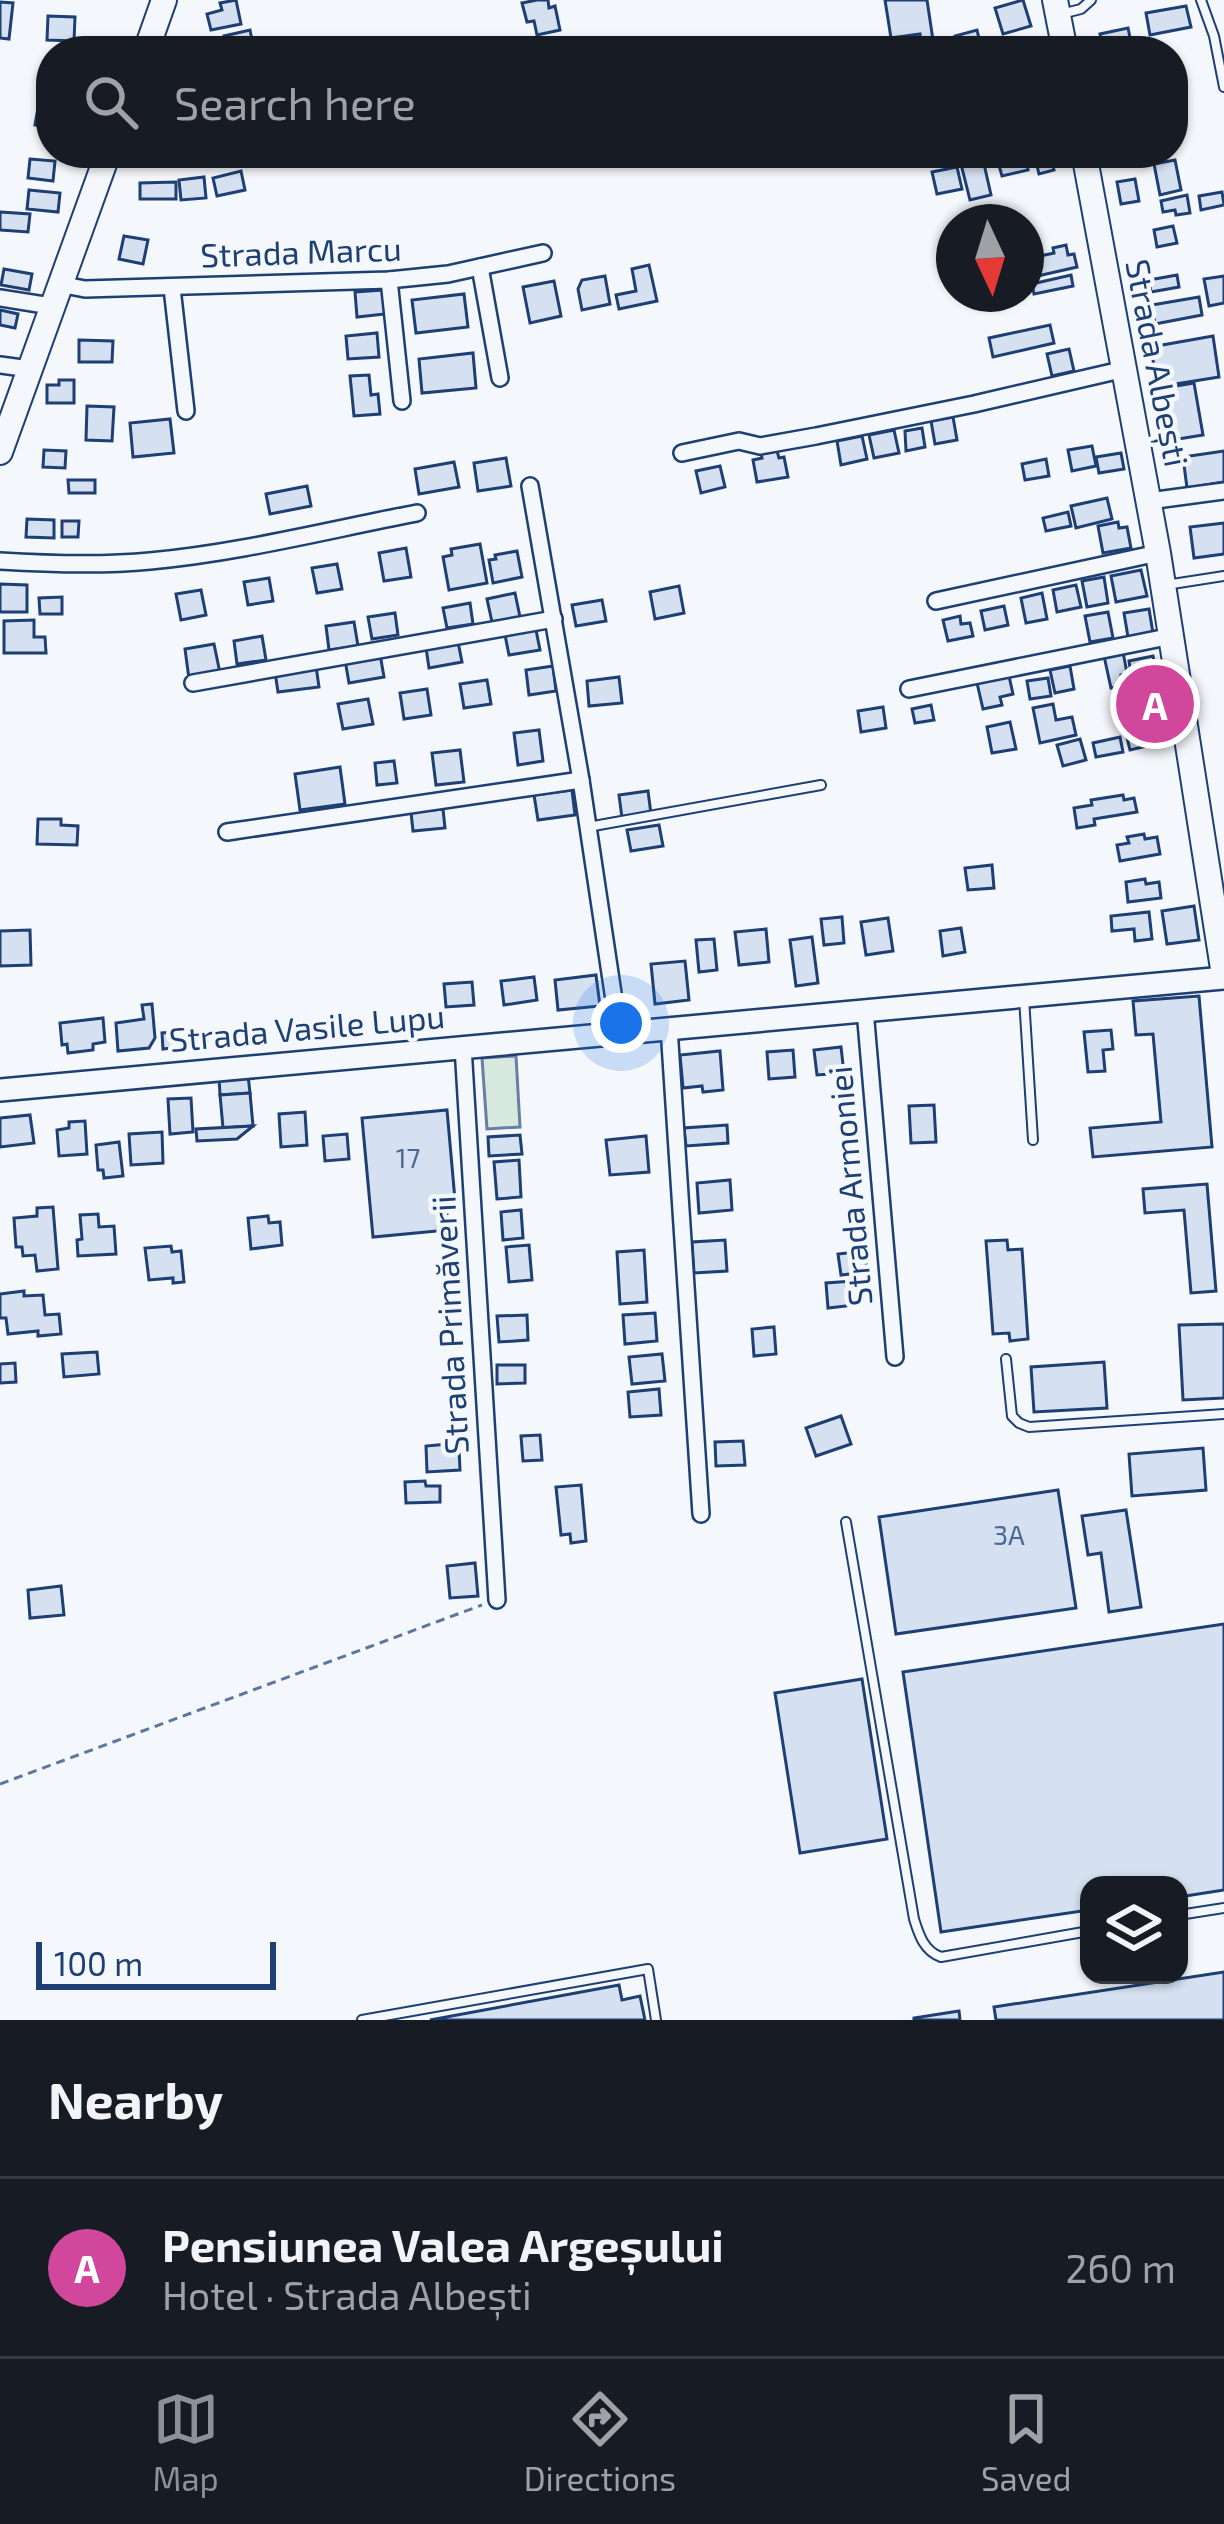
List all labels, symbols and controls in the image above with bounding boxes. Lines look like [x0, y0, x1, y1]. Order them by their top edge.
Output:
search box [36, 36, 1188, 168]
icon: search [78, 69, 144, 135]
text: Search here [174, 75, 416, 129]
north arrow [936, 204, 1044, 312]
street label: Strada Marcu [200, 227, 402, 275]
street label: Strada Albești [1116, 256, 1198, 470]
pin: A [1116, 659, 1194, 749]
your location [591, 993, 651, 1053]
street label: Strada Vasile Lupu [167, 995, 446, 1059]
street label: Strada Armoniei [819, 1065, 879, 1308]
house number: 17 [396, 1141, 420, 1173]
street label: Strada Primăverii [422, 1195, 476, 1455]
house number: 3A [993, 1518, 1025, 1550]
map controls [1080, 1876, 1188, 1984]
button: layers [1080, 1876, 1188, 1984]
scale bar [36, 1936, 276, 1989]
text: 100 m [54, 1943, 143, 1983]
text: Nearby [48, 2068, 223, 2129]
text: Pensiunea Valea Argeșului [162, 2217, 724, 2271]
text: A [74, 2244, 100, 2291]
text: 260 m [1065, 2244, 1176, 2291]
text: Hotel · Strada Albești [162, 2271, 532, 2318]
tab: Map [153, 2386, 219, 2498]
tab: Directions [524, 2386, 676, 2498]
tab: Saved [981, 2386, 1071, 2498]

